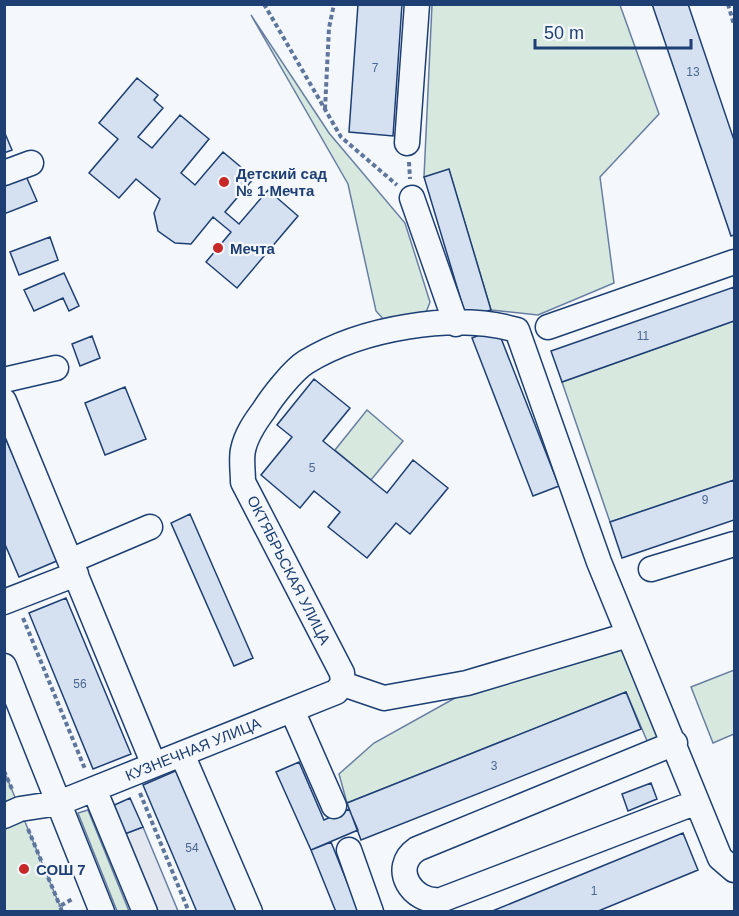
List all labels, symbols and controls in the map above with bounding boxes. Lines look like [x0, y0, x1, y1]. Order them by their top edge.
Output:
scale bar [535, 12, 691, 50]
text: 50 m [544, 23, 584, 43]
house number: 7 [372, 61, 379, 75]
house number: 13 [686, 65, 700, 79]
place label: Детский сад № 1 Мечта [236, 165, 327, 199]
marker: Детский сад № 1 Мечта [217, 175, 231, 189]
place label: Мечта [230, 240, 276, 257]
marker: Мечта [211, 241, 225, 255]
house number: 11 [637, 329, 650, 343]
house number: 5 [309, 461, 316, 475]
street label: ОКТЯБРЬСКАЯ УЛИЦА [244, 493, 334, 647]
house number: 9 [702, 493, 709, 507]
house number: 56 [73, 677, 87, 691]
street label: КУЗНЕЧНАЯ УЛИЦА [123, 714, 263, 784]
house number: 3 [491, 759, 498, 773]
house number: 54 [185, 841, 199, 855]
place label: СОШ 7 [36, 861, 86, 878]
marker: СОШ 7 [17, 862, 31, 876]
house number: 1 [591, 884, 598, 898]

